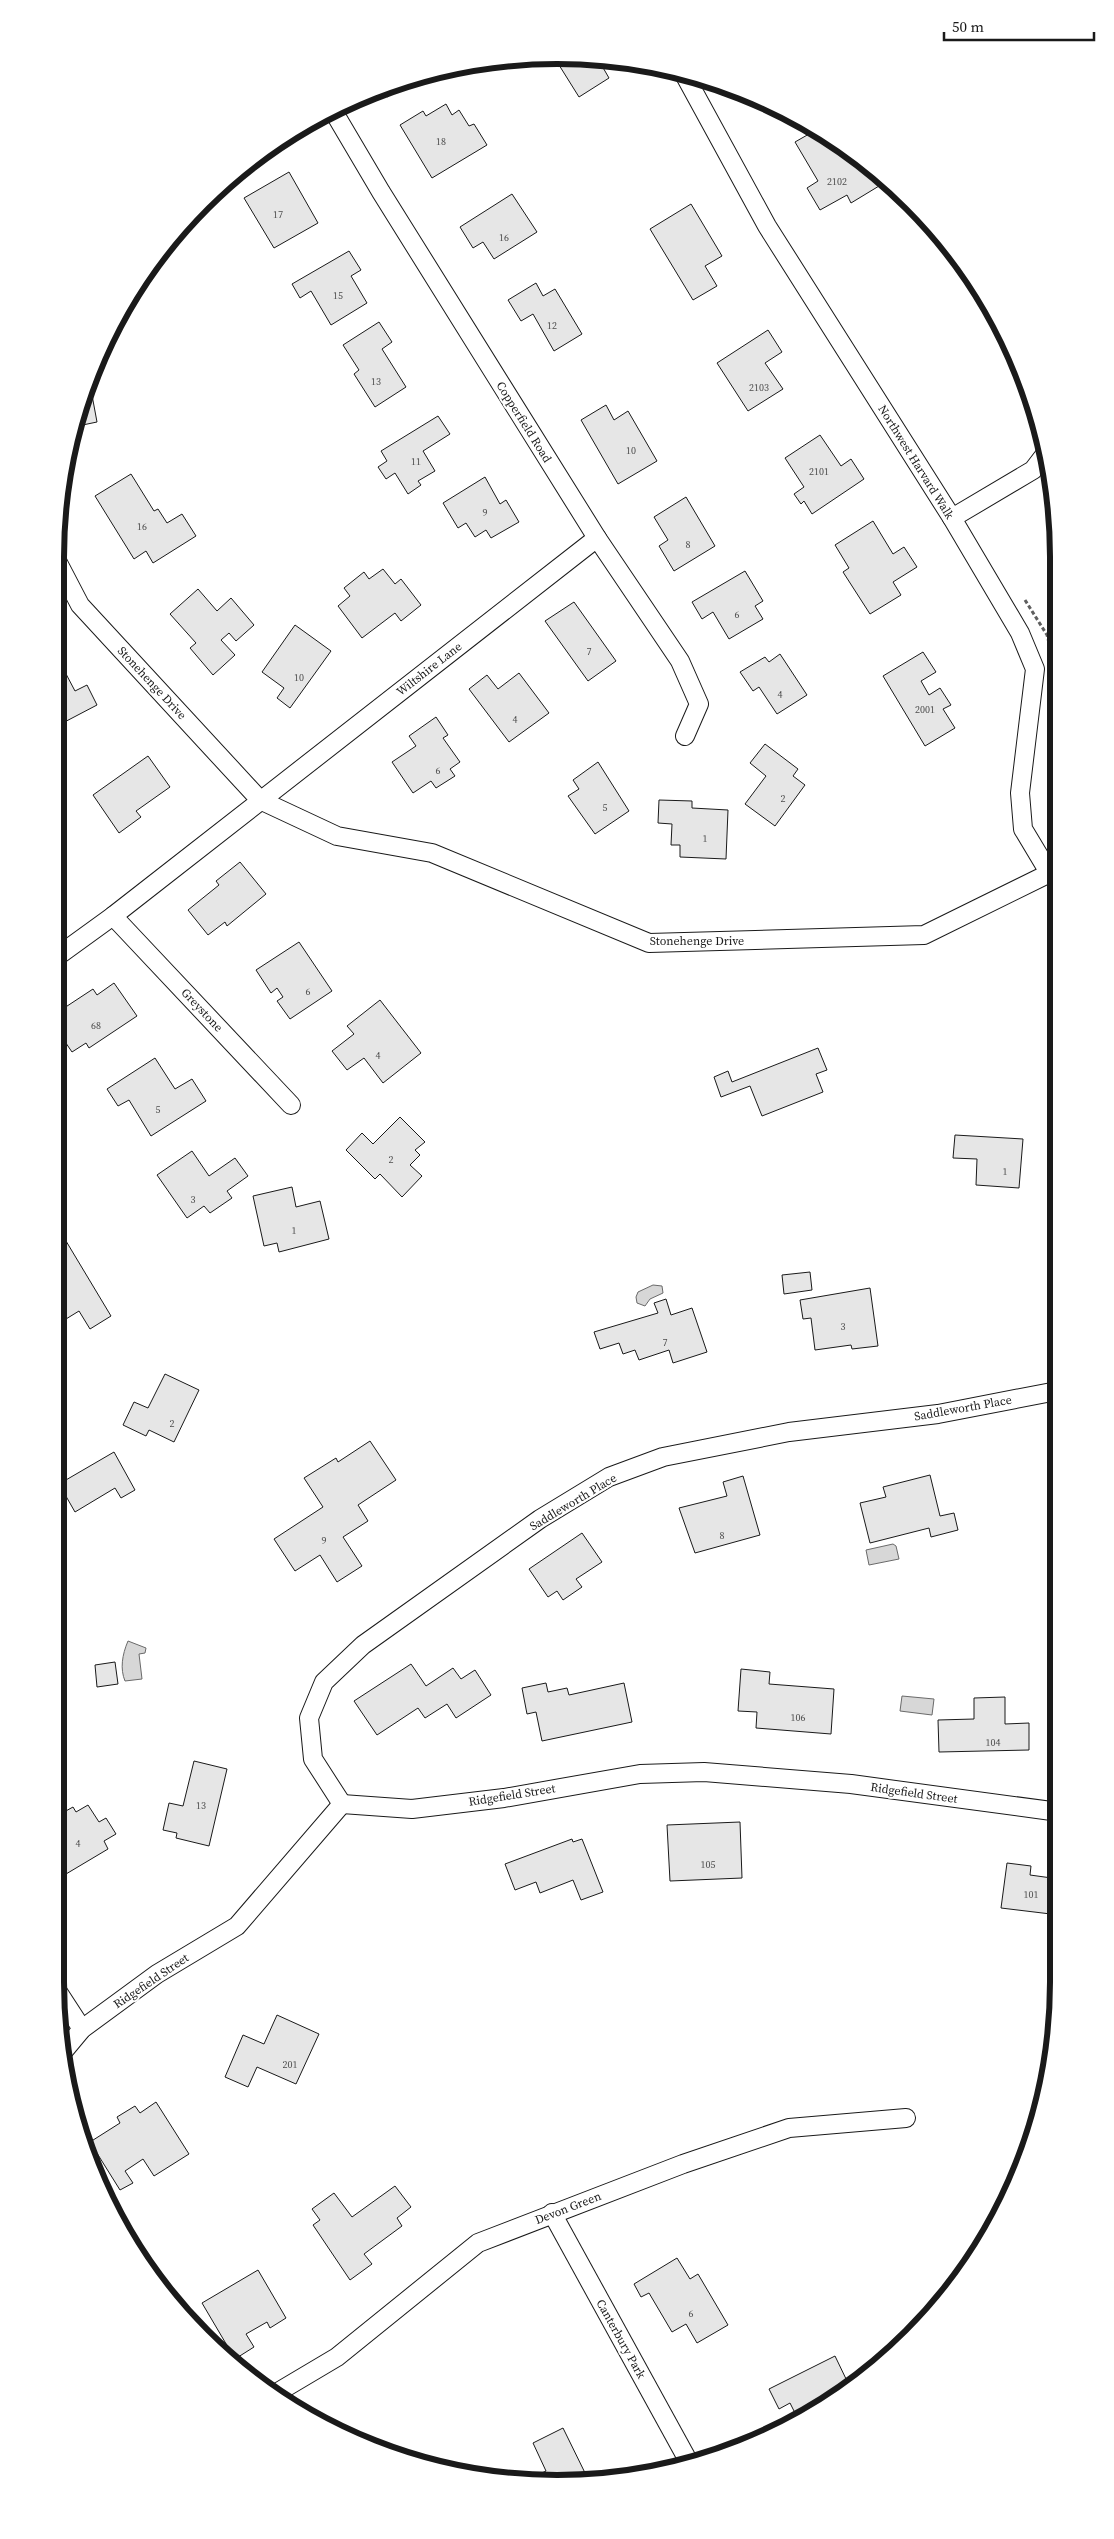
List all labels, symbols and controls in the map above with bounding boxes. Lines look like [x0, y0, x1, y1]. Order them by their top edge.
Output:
scale bar [944, 10, 1094, 42]
text: 50 m [952, 16, 984, 37]
house number: 18 [436, 135, 446, 148]
house number: 2102 [827, 175, 847, 188]
house number: 17 [273, 208, 283, 221]
house number: 16 [499, 231, 509, 244]
house number: 15 [333, 289, 343, 302]
house number: 12 [547, 319, 557, 332]
house number: 13 [371, 375, 381, 388]
street label: Copperfield Road [493, 378, 555, 466]
house number: 2103 [749, 381, 769, 394]
street label: Northwest Harvard Walk [874, 402, 958, 522]
house number: 10 [626, 444, 636, 457]
house number: 11 [411, 455, 421, 468]
house number: 2101 [809, 465, 829, 478]
house number: 9 [483, 506, 488, 519]
house number: 16 [137, 520, 147, 533]
house number: 8 [686, 538, 691, 551]
house number: 6 [735, 608, 740, 621]
street label: Wiltshire Lane [393, 638, 465, 700]
street label: Stonehenge Drive [114, 643, 190, 723]
house number: 7 [587, 645, 592, 658]
house number: 10 [294, 671, 304, 684]
house number: 4 [778, 688, 783, 701]
house number: 2001 [915, 703, 935, 716]
house number: 4 [513, 713, 518, 726]
house number: 6 [436, 764, 441, 777]
house number: 2 [781, 792, 786, 805]
house number: 5 [603, 801, 608, 814]
house number: 1 [703, 832, 708, 845]
street label: Stonehenge Drive [650, 933, 744, 949]
street label: Greystone [178, 985, 226, 1035]
house number: 6 [306, 985, 311, 998]
house number: 68 [91, 1019, 101, 1032]
house number: 4 [376, 1049, 381, 1062]
house number: 5 [156, 1103, 161, 1116]
house number: 2 [389, 1153, 394, 1166]
house number: 1 [1003, 1165, 1008, 1178]
house number: 3 [191, 1193, 196, 1206]
house number: 1 [292, 1224, 297, 1237]
house number: 3 [841, 1320, 846, 1333]
house number: 7 [663, 1336, 668, 1349]
street label: Saddleworth Place [913, 1392, 1013, 1424]
house number: 2 [170, 1417, 175, 1430]
street label: Saddleworth Place [527, 1470, 619, 1534]
house number: 8 [720, 1529, 725, 1542]
house number: 9 [322, 1534, 327, 1547]
house number: 106 [791, 1711, 806, 1724]
house number: 104 [986, 1736, 1001, 1749]
street label: Ridgefield Street [869, 1779, 959, 1807]
street label: Ridgefield Street [467, 1780, 557, 1810]
house number: 13 [196, 1799, 206, 1812]
house number: 4 [76, 1837, 81, 1850]
house number: 105 [701, 1858, 716, 1871]
house number: 101 [1024, 1888, 1039, 1901]
street label: Ridgefield Street [110, 1950, 192, 2012]
house number: 201 [283, 2058, 298, 2071]
street label: Devon Green [533, 2188, 603, 2228]
street label: Canterbury Park [593, 2296, 650, 2382]
house number: 6 [689, 2307, 694, 2320]

